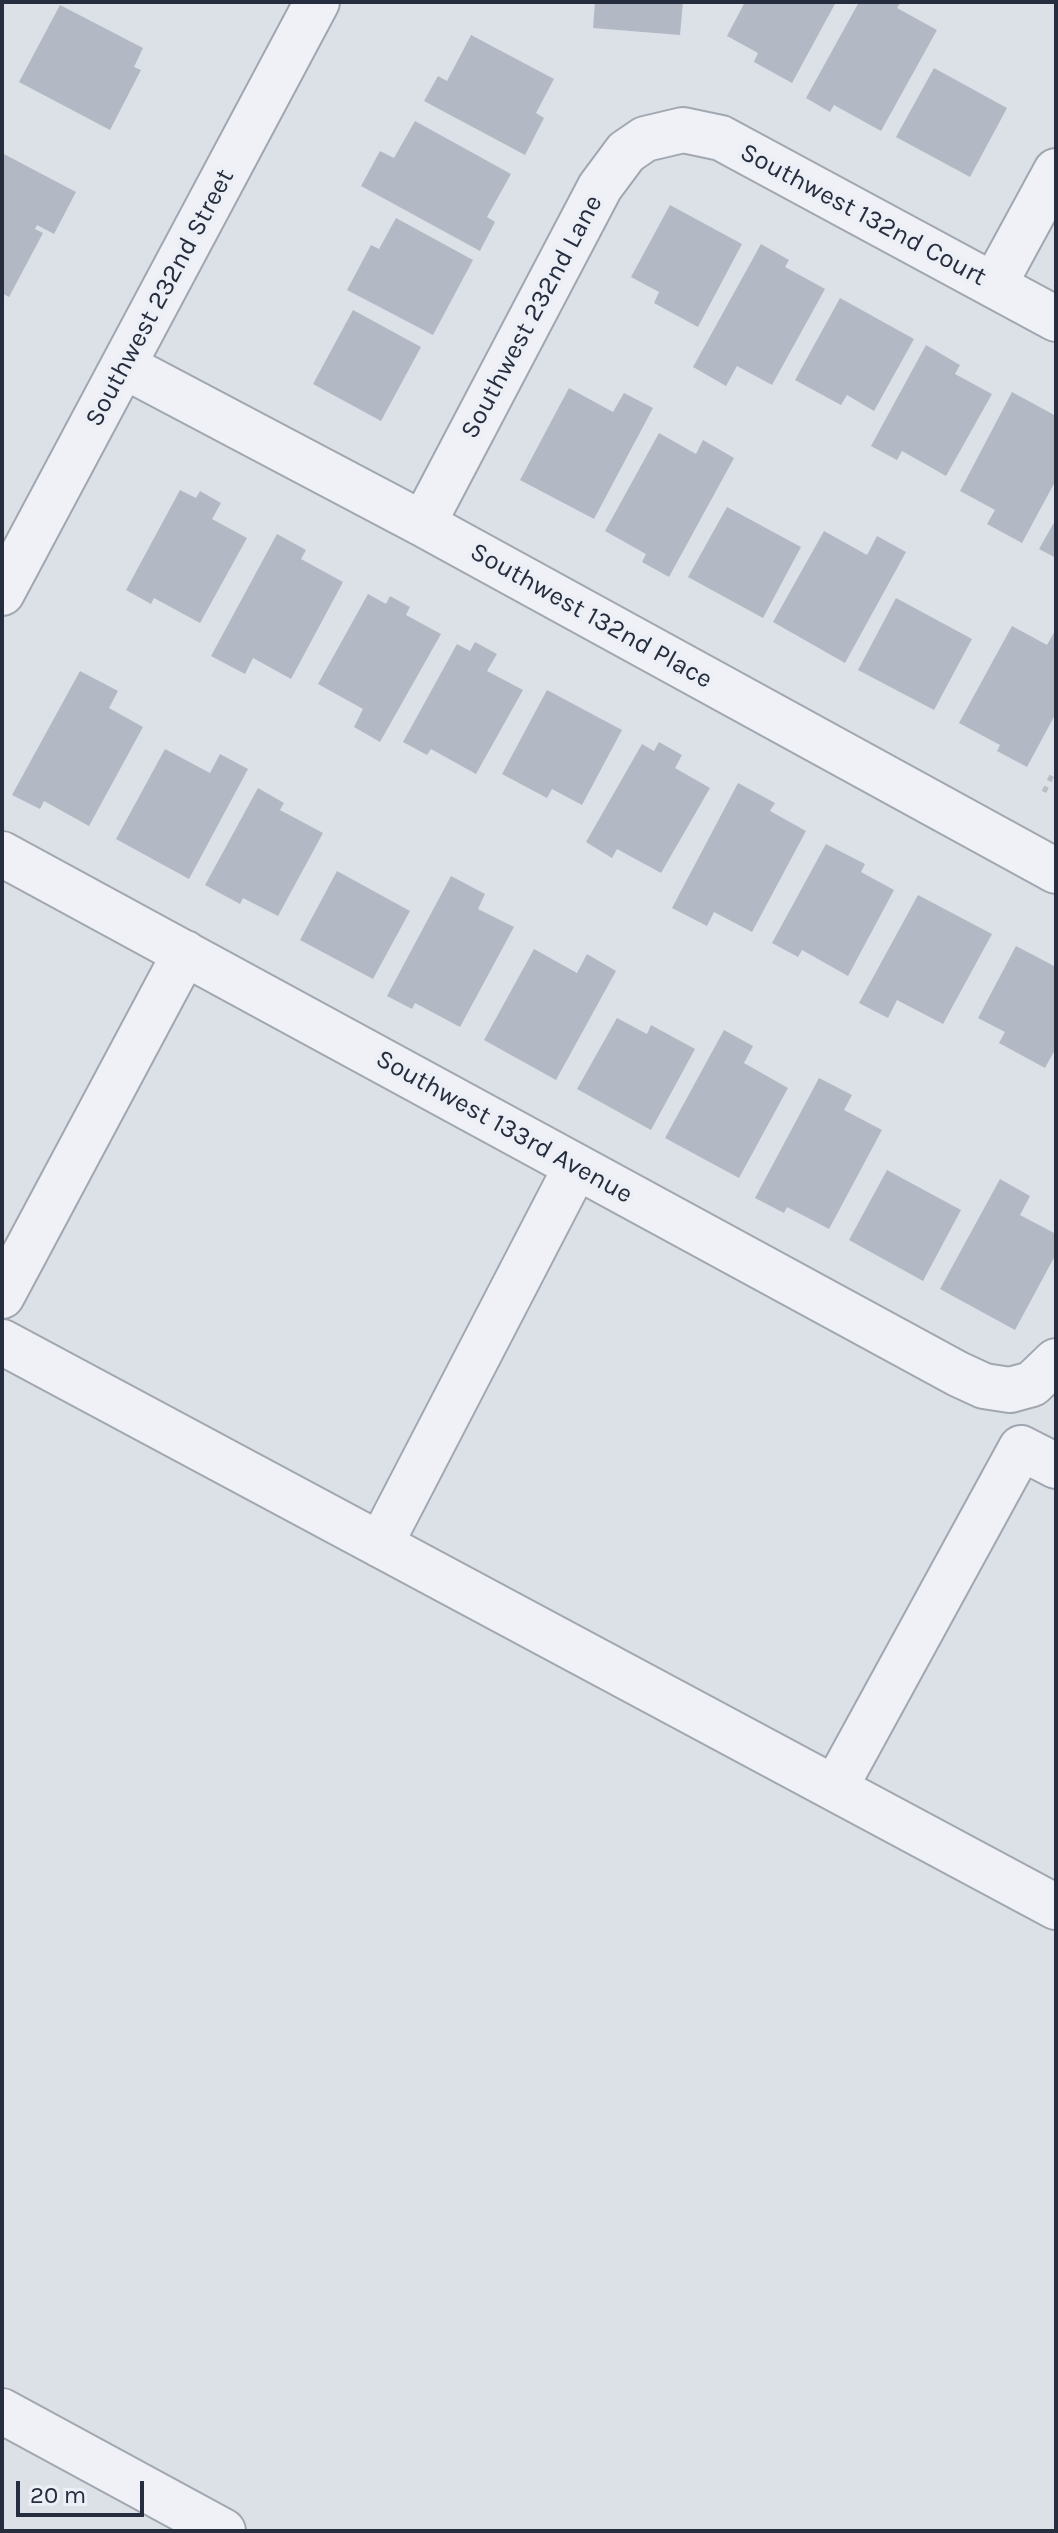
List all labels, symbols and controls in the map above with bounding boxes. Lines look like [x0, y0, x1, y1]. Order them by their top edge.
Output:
street label: Southwest 132nd Court [735, 137, 991, 293]
street label: Southwest 232nd Street [79, 164, 241, 432]
street label: Southwest 232nd Lane [455, 190, 609, 444]
street label: Southwest 132nd Place [465, 536, 717, 696]
street label: Southwest 133rd Avenue [370, 1043, 638, 1211]
scale bar [20, 2465, 148, 2515]
text: 20 m [30, 2481, 86, 2509]

